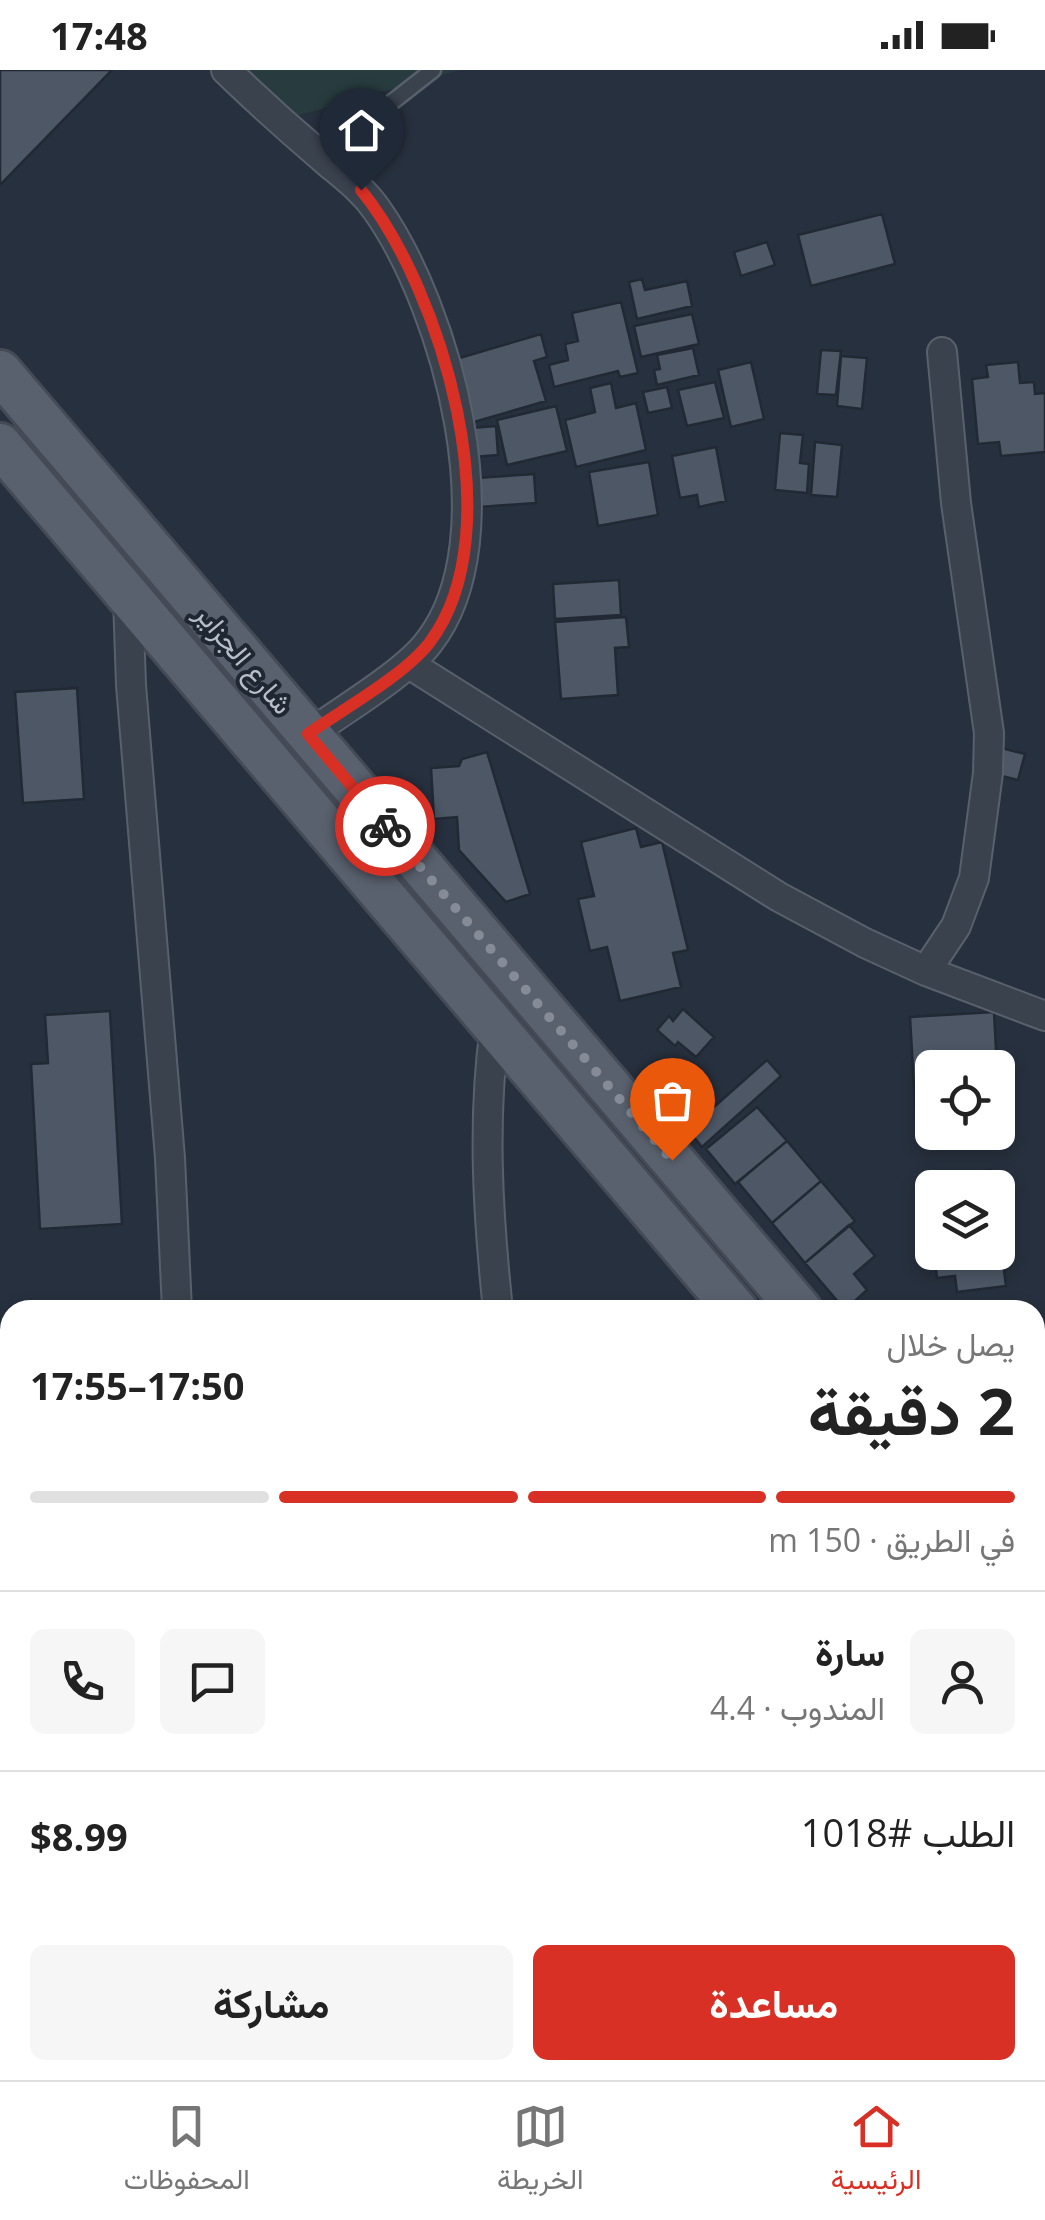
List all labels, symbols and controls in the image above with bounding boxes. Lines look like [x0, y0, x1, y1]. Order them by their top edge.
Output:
text: 17:48 [50, 9, 148, 61]
pin [319, 88, 404, 191]
icon: home [334, 103, 389, 158]
street label: شارع الجزاير [186, 594, 302, 722]
courier [335, 776, 435, 876]
icon: bike [358, 799, 413, 854]
map controls [915, 1050, 1015, 1270]
button: locate [915, 1050, 1015, 1150]
pin [630, 1058, 715, 1161]
icon: bag [645, 1073, 700, 1128]
button: layers [915, 1170, 1015, 1270]
text: يصل خلال [887, 1322, 1015, 1365]
text: 17:50–17:55 [30, 1359, 245, 1411]
text: 2 دقيقة [808, 1366, 1015, 1454]
text: في الطريق · 150 m [768, 1518, 1015, 1561]
text: سارة [815, 1625, 885, 1677]
button: phone [30, 1629, 135, 1734]
button: chat [160, 1629, 265, 1734]
button: person [910, 1629, 1015, 1734]
text: المندوب · 4.4 [710, 1686, 885, 1729]
text: الطلب #1018 [801, 1806, 1015, 1858]
text: $8.99 [30, 1810, 128, 1862]
button: مشاركة [30, 1945, 513, 2060]
button: مساعدة [533, 1945, 1015, 2060]
tab: المحفوظات [124, 2099, 250, 2204]
tab: الخريطة [497, 2099, 584, 2204]
tab: الرئيسية [831, 2099, 921, 2204]

